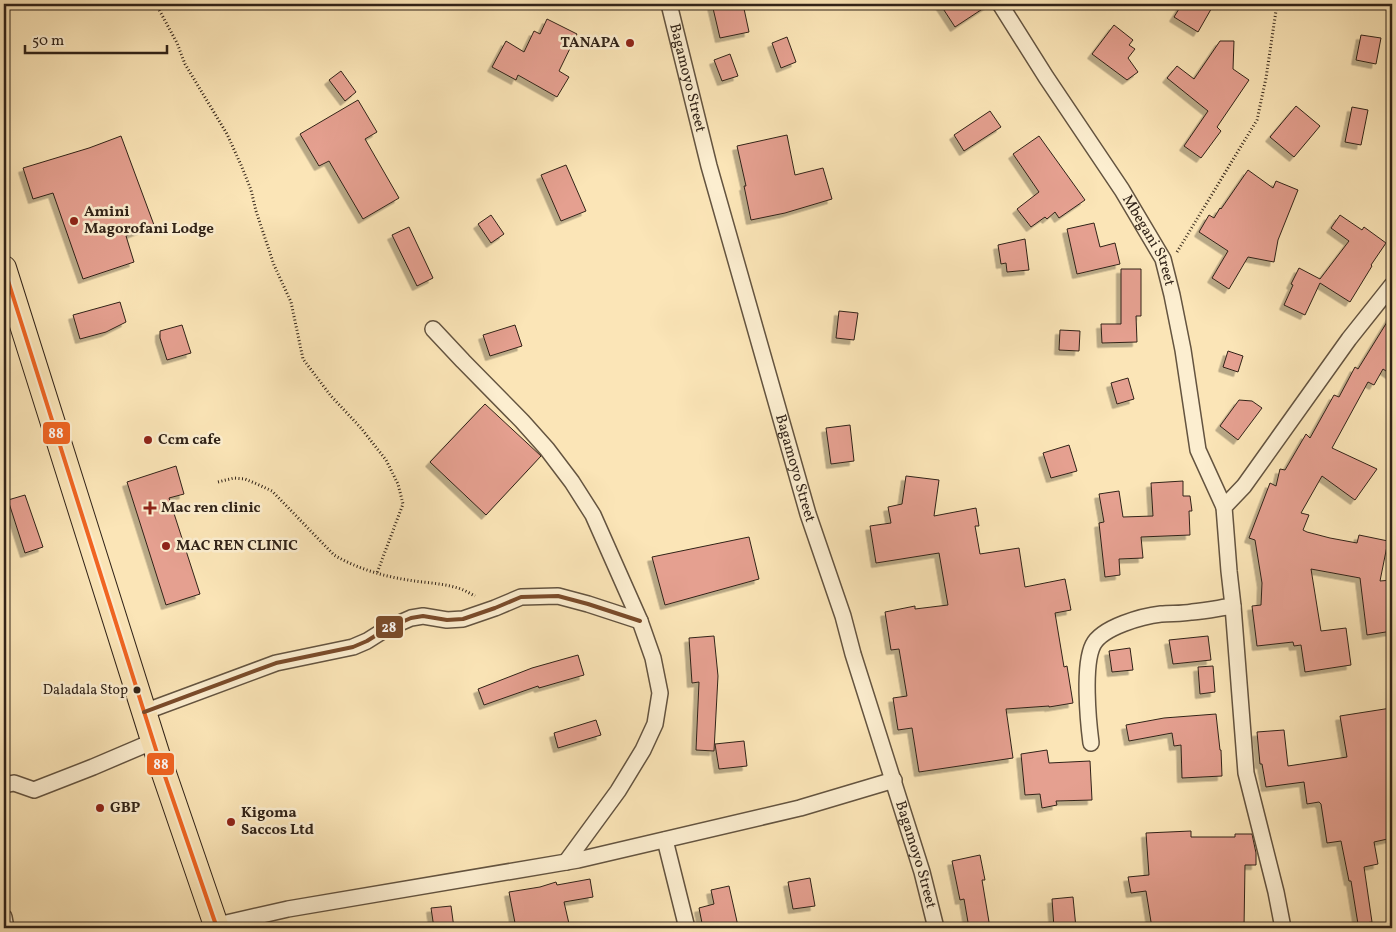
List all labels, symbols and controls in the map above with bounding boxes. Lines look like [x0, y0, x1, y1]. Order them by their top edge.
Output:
street label: Bagamoyo Street [664, 21, 711, 134]
scale bar [25, 22, 168, 54]
text: 50 m [32, 31, 64, 52]
place label: TANAPA [560, 33, 620, 54]
marker: TANAPA [624, 37, 636, 49]
street label: Mbegani Street [1117, 191, 1180, 288]
place label: Amini Magorofani Lodge [84, 202, 214, 240]
marker: Amini Magorofani Lodge [68, 215, 80, 227]
street label: Bagamoyo Street [770, 412, 821, 525]
line badge: 88 [42, 421, 71, 445]
text: 88 [48, 425, 64, 444]
place label: Ccm cafe [158, 430, 221, 451]
marker: Ccm cafe [142, 434, 154, 446]
place label: Mac ren clinic [161, 498, 261, 519]
marker: Mac ren clinic [143, 501, 157, 515]
place label: MAC REN CLINIC [176, 536, 298, 557]
marker: MAC REN CLINIC [160, 540, 172, 552]
line badge: 28 [375, 615, 404, 639]
text: 28 [382, 619, 396, 638]
place label: Daladala Stop [43, 681, 128, 700]
marker: Daladala Stop [132, 685, 142, 695]
line badge: 88 [146, 752, 175, 776]
text: 88 [153, 756, 169, 775]
place label: GBP [110, 798, 141, 819]
street label: Bagamoyo Street [890, 798, 941, 911]
marker: GBP [94, 802, 106, 814]
place label: Kigoma Saccos Ltd [241, 803, 314, 841]
marker: Kigoma Saccos Ltd [225, 816, 237, 828]

